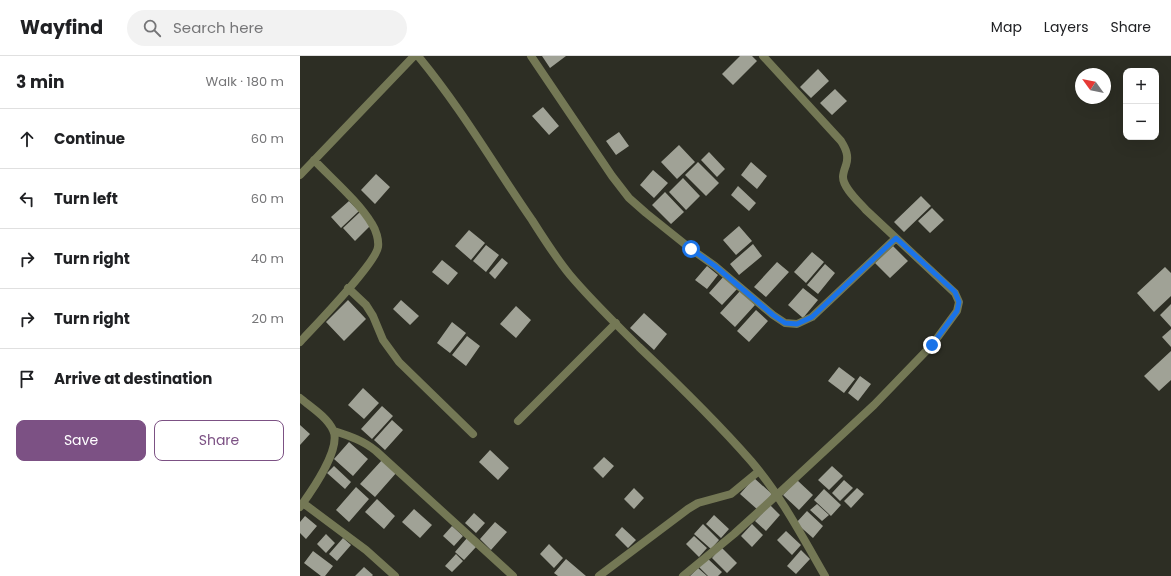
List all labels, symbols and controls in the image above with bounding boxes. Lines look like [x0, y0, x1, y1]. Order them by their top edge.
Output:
search box [127, 10, 407, 46]
text: Wayfind [20, 14, 103, 41]
icon: search [141, 17, 163, 39]
text: Search here [173, 17, 263, 38]
text: Map [991, 17, 1022, 37]
text: Layers [1044, 17, 1088, 37]
text: Share [1110, 17, 1151, 37]
north arrow [1075, 68, 1111, 104]
map controls [1123, 68, 1159, 140]
button: + [1123, 68, 1159, 104]
text: 3 min [16, 70, 64, 94]
text: Walk · 180 m [206, 72, 284, 91]
button: − [1123, 104, 1159, 140]
icon: ahead [16, 128, 38, 150]
text: Continue [54, 128, 125, 149]
text: 60 m [251, 129, 284, 148]
icon: left [16, 188, 38, 210]
text: Turn left [54, 188, 118, 209]
text: 60 m [251, 189, 284, 208]
route start [682, 240, 700, 258]
icon: right [16, 248, 38, 270]
text: Turn right [54, 248, 130, 269]
text: 40 m [251, 249, 284, 268]
icon: right [16, 308, 38, 330]
text: Turn right [54, 308, 130, 329]
text: 20 m [251, 309, 284, 328]
route end [923, 336, 941, 354]
icon: arrive [16, 368, 38, 390]
text: Arrive at destination [54, 368, 212, 389]
button: Save [16, 420, 146, 461]
button: Share [154, 420, 284, 461]

